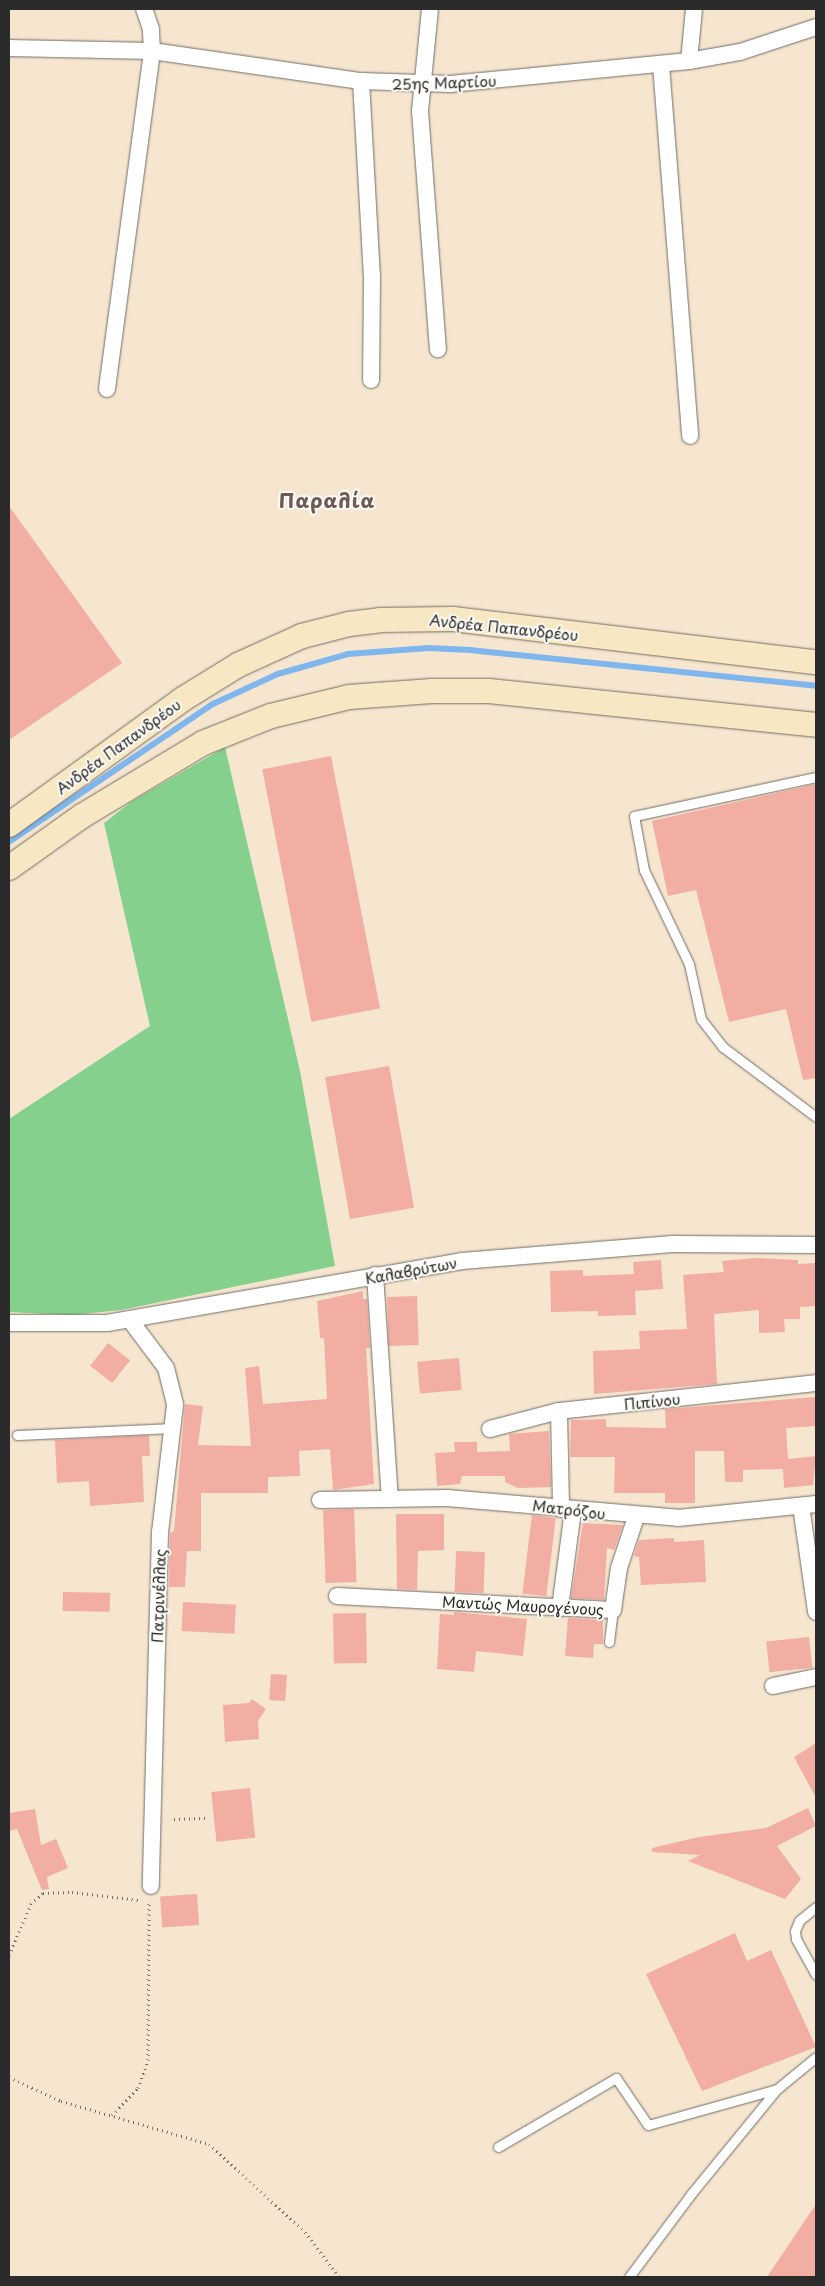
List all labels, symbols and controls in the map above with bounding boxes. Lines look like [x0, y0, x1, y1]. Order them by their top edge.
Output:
street label: 25ης Μαρτίου [391, 71, 497, 93]
district label: Παραλία [278, 488, 376, 512]
street label: Ανδρέα Παπανδρέου [428, 610, 580, 644]
street label: Ανδρέα Παπανδρέου [52, 695, 184, 797]
street label: Καλαβρύτων [364, 1253, 458, 1287]
street label: Πιπίνου [623, 1389, 681, 1413]
street label: Ματρόζου [531, 1496, 607, 1522]
street label: Πατρινέλλας [147, 1549, 169, 1643]
street label: Μαντώς Μαυρογένους [442, 1592, 604, 1618]

